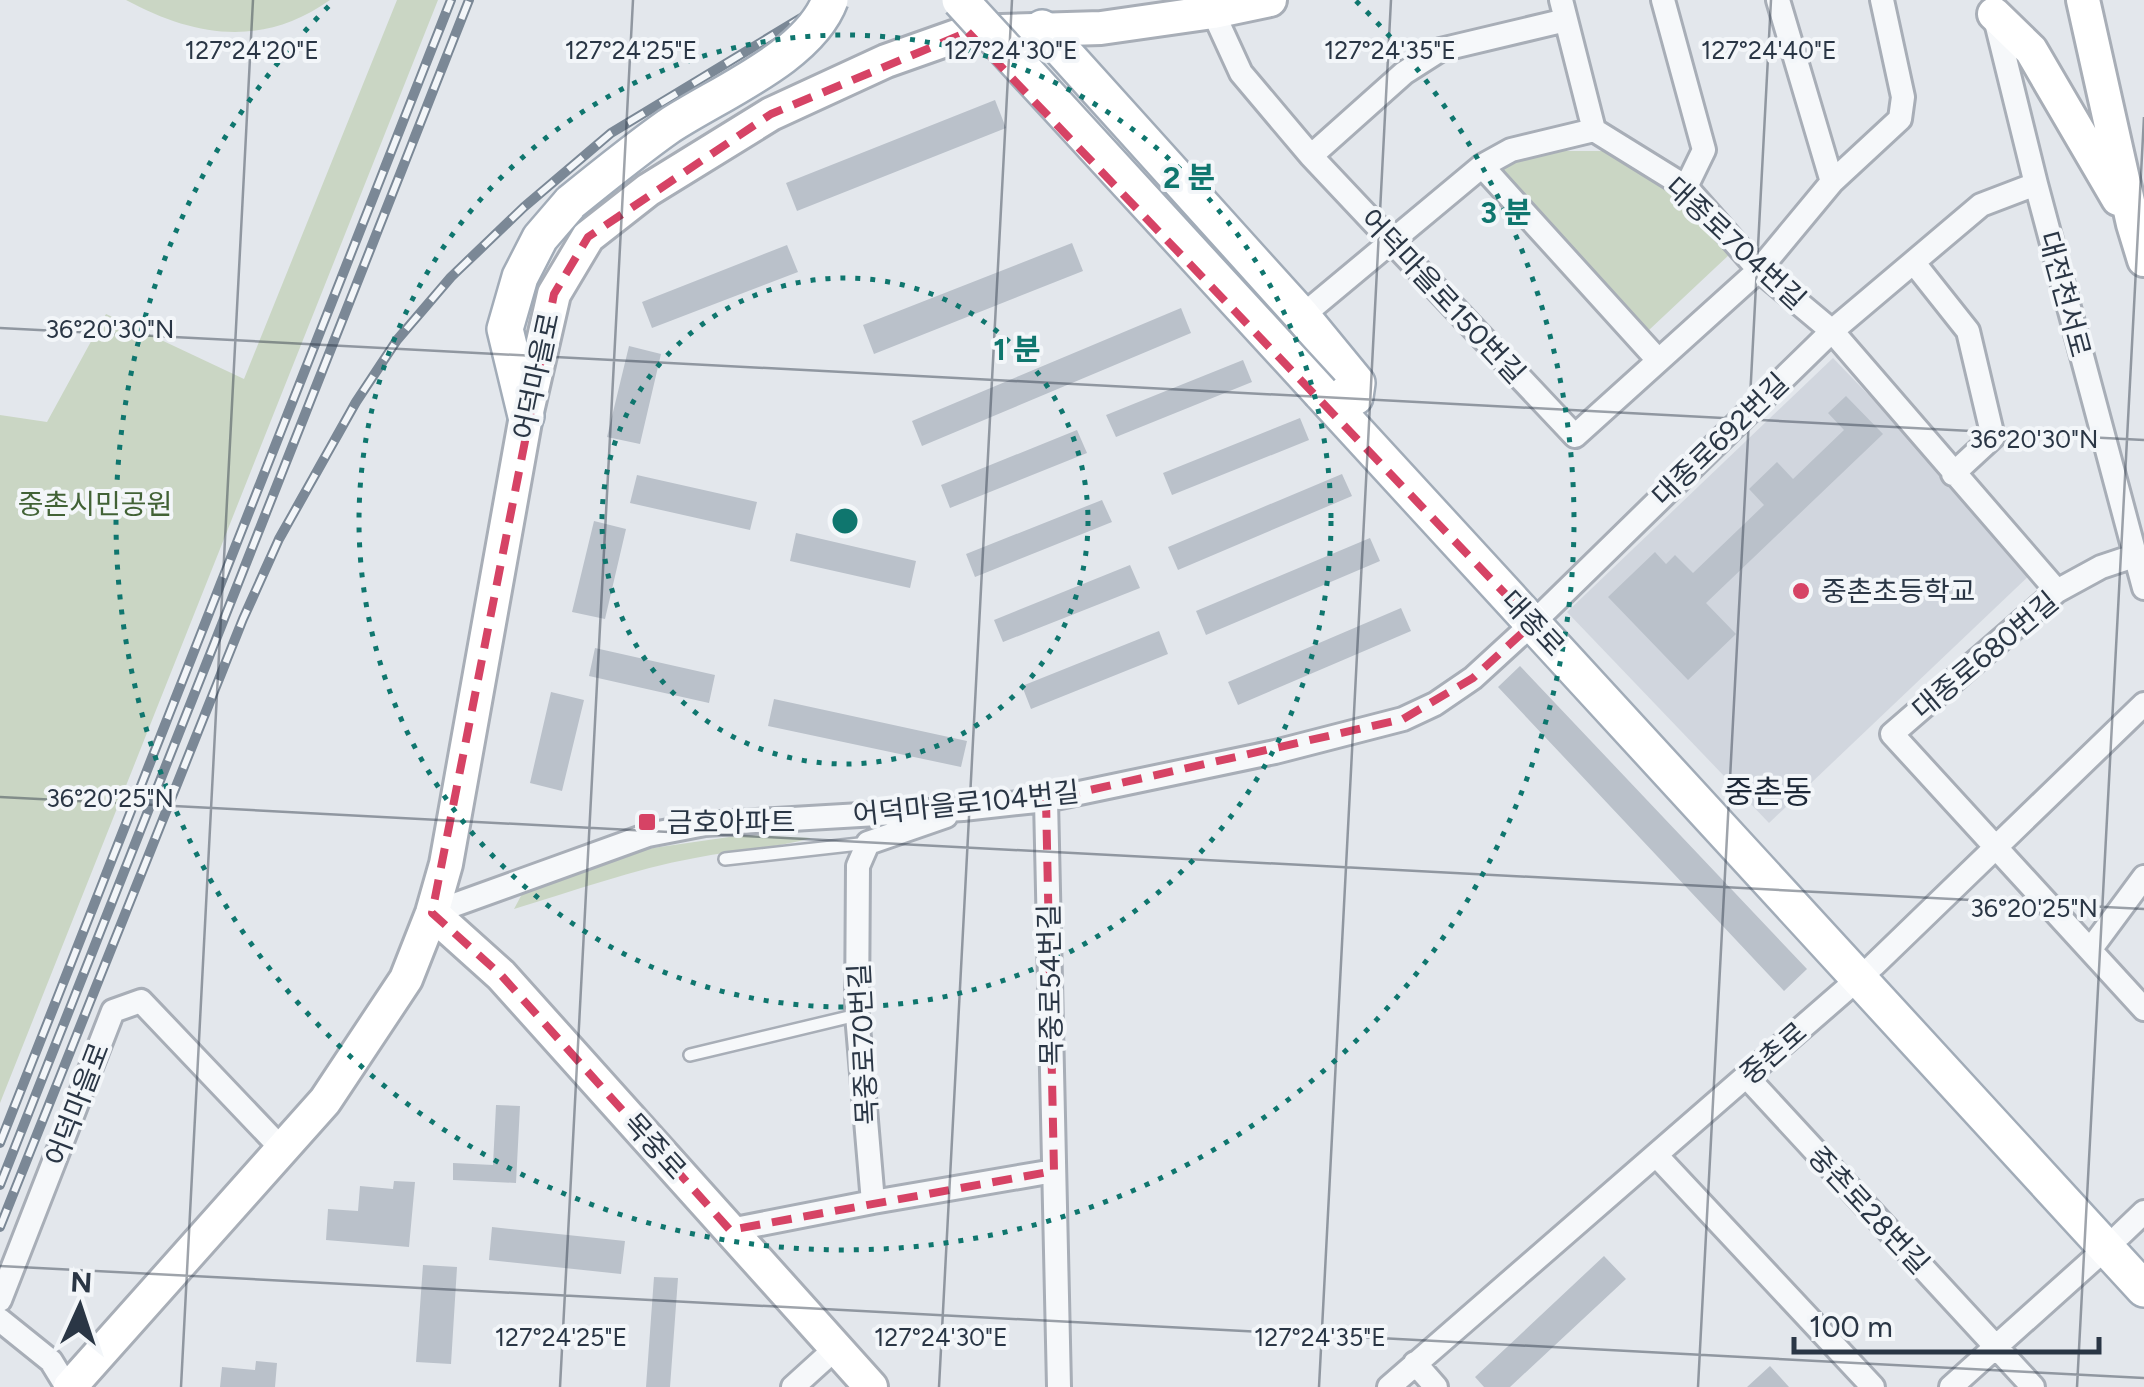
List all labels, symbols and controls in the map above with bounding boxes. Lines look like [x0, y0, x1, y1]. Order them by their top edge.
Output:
text: 127°24'20"E [185, 35, 319, 65]
text: 127°24'25"E [565, 35, 697, 65]
text: 127°24'30"E [944, 35, 1078, 65]
text: 127°24'35"E [1324, 35, 1456, 65]
text: 127°24'40"E [1701, 35, 1837, 65]
text: 2 분 [1163, 159, 1215, 196]
street label: 대종로704번길 [1659, 169, 1813, 317]
text: 3 분 [1480, 194, 1532, 231]
street label: 어덕마을로150번길 [1354, 202, 1532, 390]
street label: 대전천서로 [2032, 227, 2098, 361]
street label: 어덕마을로 [506, 309, 566, 443]
text: 36°20'30"N [46, 314, 174, 344]
text: 1 분 [993, 331, 1041, 368]
street label: 대종로692번길 [1645, 366, 1795, 512]
text: 36°20'30"N [1970, 424, 2098, 454]
park label: 중촌시민공원 [18, 487, 172, 521]
centre of rings [827, 503, 863, 539]
place label: 중촌초등학교 [1821, 574, 1976, 608]
marker: 중촌초등학교 [1790, 580, 1812, 602]
street label: 대종로 [1494, 583, 1572, 663]
street label: 대종로680번길 [1905, 584, 2065, 726]
district label: 중촌동 [1724, 773, 1812, 811]
street label: 어덕마을로104번길 [851, 774, 1081, 832]
text: 36°20'25"N [46, 783, 174, 813]
place label: 금호아파트 [667, 805, 796, 839]
marker: 금호아파트 [636, 811, 658, 833]
text: 36°20'25"N [1970, 893, 2098, 923]
street label: 목중로54번길 [1032, 904, 1068, 1066]
street label: 목중로70번길 [842, 962, 884, 1126]
street label: 중촌로 [1733, 1015, 1813, 1091]
street label: 어덕마을로 [38, 1038, 116, 1170]
street label: 목중로 [617, 1106, 693, 1186]
street label: 중촌로28번길 [1801, 1139, 1937, 1281]
north arrow [30, 1257, 130, 1357]
text: N [70, 1264, 93, 1300]
scale bar [1794, 1292, 2099, 1354]
text: 100 m [1809, 1308, 1893, 1345]
text: 127°24'25"E [495, 1322, 627, 1352]
text: 127°24'30"E [874, 1322, 1008, 1352]
text: 127°24'35"E [1254, 1322, 1386, 1352]

